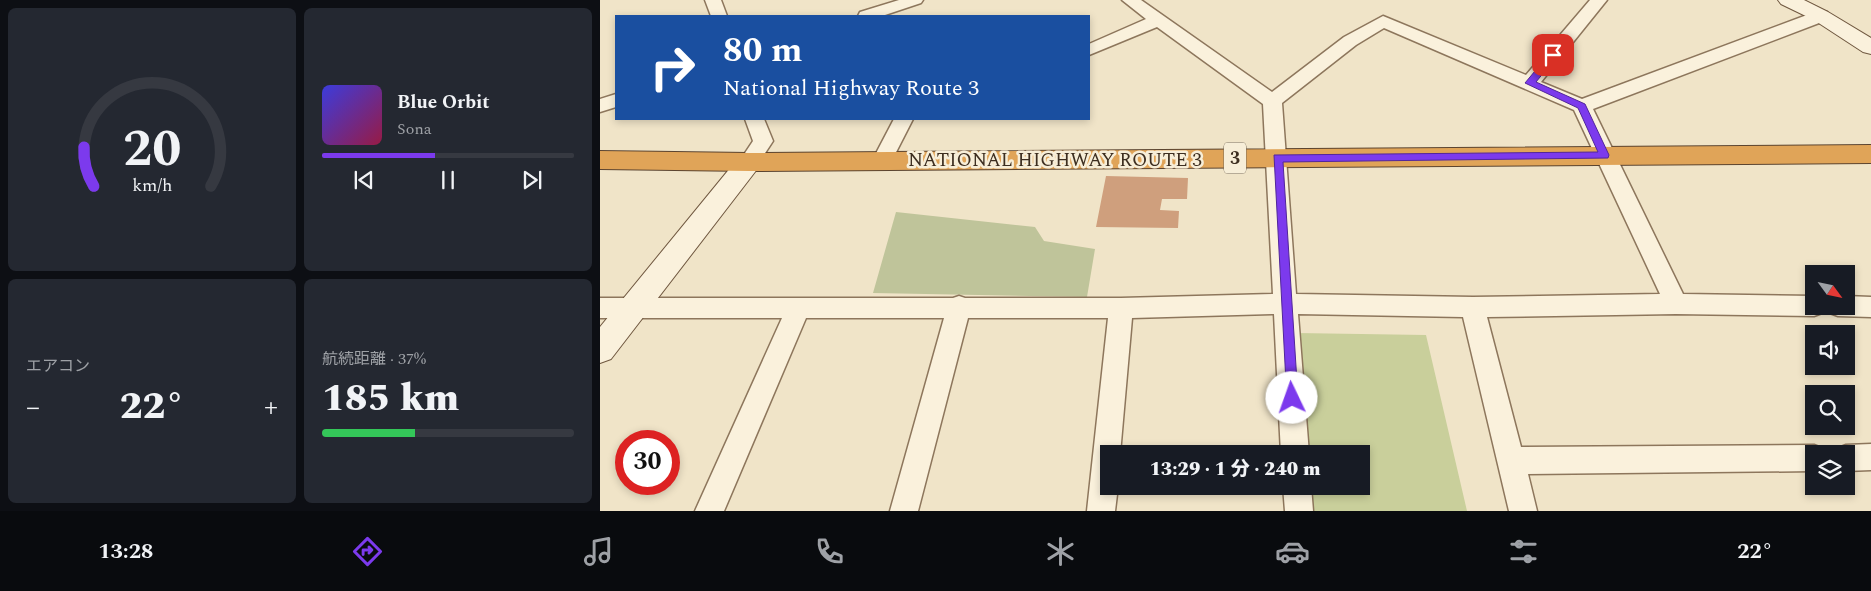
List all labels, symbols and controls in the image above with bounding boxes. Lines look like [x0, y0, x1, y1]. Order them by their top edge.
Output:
text: 80 m [723, 24, 803, 77]
pin [1532, 34, 1574, 76]
icon: right [640, 35, 705, 100]
icon: arrive [1539, 41, 1567, 69]
text: National Highway Route 3 [723, 72, 979, 105]
text: Blue Orbit [397, 88, 490, 117]
text: 20 [123, 110, 181, 189]
text: Sona [397, 117, 432, 141]
road number: 3 [1224, 142, 1246, 174]
street label: NATIONAL HIGHWAY ROUTE 3 [908, 146, 1202, 175]
icon: previous [350, 166, 378, 194]
icon: pause [434, 166, 462, 194]
icon: next [518, 166, 546, 194]
text: km/h [132, 172, 172, 199]
north arrow [1805, 265, 1855, 315]
map controls [1805, 265, 1855, 495]
button: sound [1805, 325, 1855, 375]
text: 航続距離 · 37% [322, 347, 426, 371]
text: エアコン [26, 354, 90, 378]
text: 185 km [322, 370, 459, 428]
position arrow [1265, 371, 1317, 423]
text: 22° [120, 378, 184, 436]
button: search [1805, 385, 1855, 435]
text: − [26, 386, 40, 429]
text: + [264, 386, 278, 429]
speed limit sign: 30 [615, 430, 680, 495]
button: layers [1805, 445, 1855, 495]
text: 13:29 · 1 分 · 240 m [1149, 455, 1321, 484]
icon: directions [350, 534, 385, 569]
icon: music [581, 534, 616, 569]
icon: phone [812, 534, 847, 569]
icon: climate [1043, 534, 1078, 569]
icon: car [1275, 534, 1310, 569]
icon: filters [1506, 534, 1541, 569]
text: 13:28 [98, 535, 153, 568]
text: 22° [1737, 535, 1773, 568]

